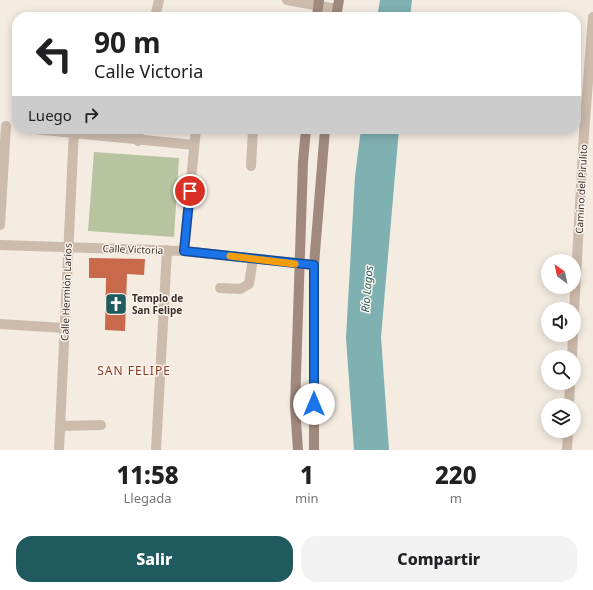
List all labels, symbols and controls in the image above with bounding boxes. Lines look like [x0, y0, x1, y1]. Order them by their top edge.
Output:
text: 90 m [94, 23, 161, 61]
icon: left [28, 28, 80, 80]
text: Calle Victoria [94, 59, 203, 83]
icon: right [80, 104, 102, 126]
text: Luego [28, 105, 72, 125]
street label: Camino del Pirulito [572, 144, 590, 234]
pin [173, 174, 207, 208]
icon: arrive [179, 180, 201, 202]
street label: Calle Victoria [102, 241, 164, 257]
street label: Calle Hermión Larios [57, 243, 75, 341]
north arrow [541, 254, 581, 294]
map controls [541, 254, 581, 438]
water label: Río Lagos [357, 265, 376, 313]
church icon: Templo de San Felipe [103, 291, 129, 317]
place label: Templo de San Felipe [132, 291, 183, 317]
button: sound [541, 302, 581, 342]
button: search [541, 350, 581, 390]
district label: SAN FELIPE [97, 362, 171, 379]
position arrow [293, 383, 335, 425]
button: layers [541, 398, 581, 438]
text: 11:58 [116, 458, 179, 491]
text: 1 [300, 458, 314, 491]
text: 220 [435, 458, 477, 491]
text: Llegada [124, 489, 172, 507]
text: min [295, 489, 319, 507]
text: m [450, 489, 462, 507]
button: Salir [16, 536, 293, 582]
button: Compartir [301, 536, 577, 582]

